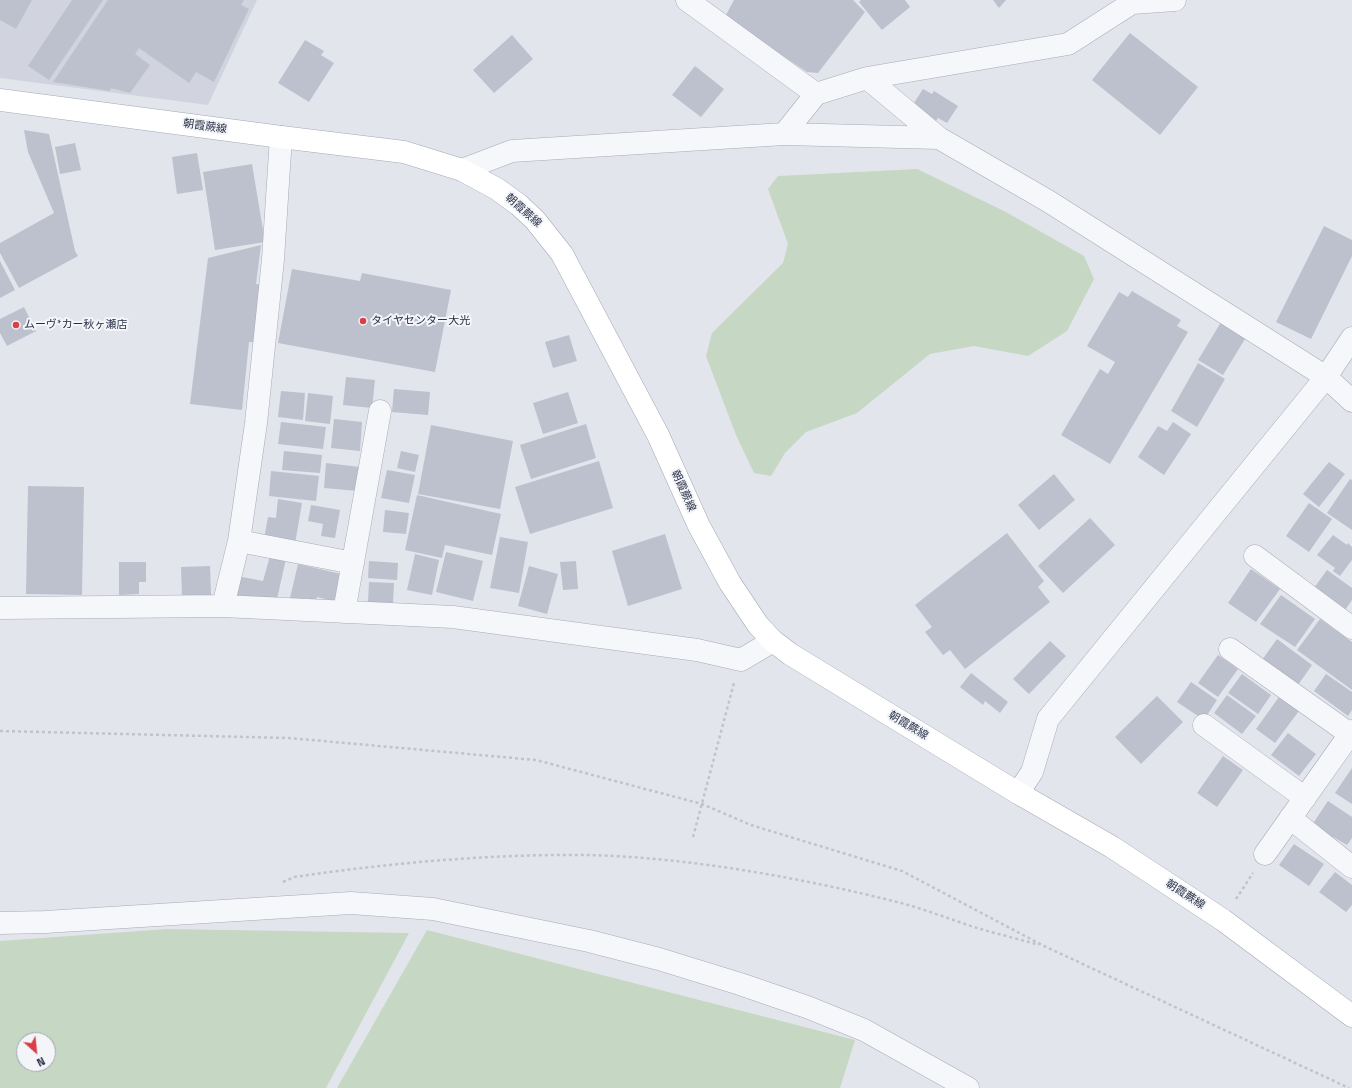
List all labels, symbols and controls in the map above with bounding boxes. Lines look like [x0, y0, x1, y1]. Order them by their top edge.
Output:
street label: 朝霞蕨線 [182, 117, 228, 137]
street label: 朝霞蕨線 [502, 191, 544, 231]
place label: タイヤセンター大光 [371, 314, 470, 328]
marker: タイヤセンター大光 [358, 316, 368, 326]
place label: ムーヴ*カー秋ヶ瀬店 [24, 318, 128, 332]
marker: ムーヴ*カー秋ヶ瀬店 [11, 320, 21, 330]
street label: 朝霞蕨線 [668, 468, 698, 514]
street label: 朝霞蕨線 [886, 709, 930, 743]
street label: 朝霞蕨線 [1163, 877, 1207, 913]
north arrow [16, 1032, 56, 1072]
text: N [34, 1053, 48, 1071]

